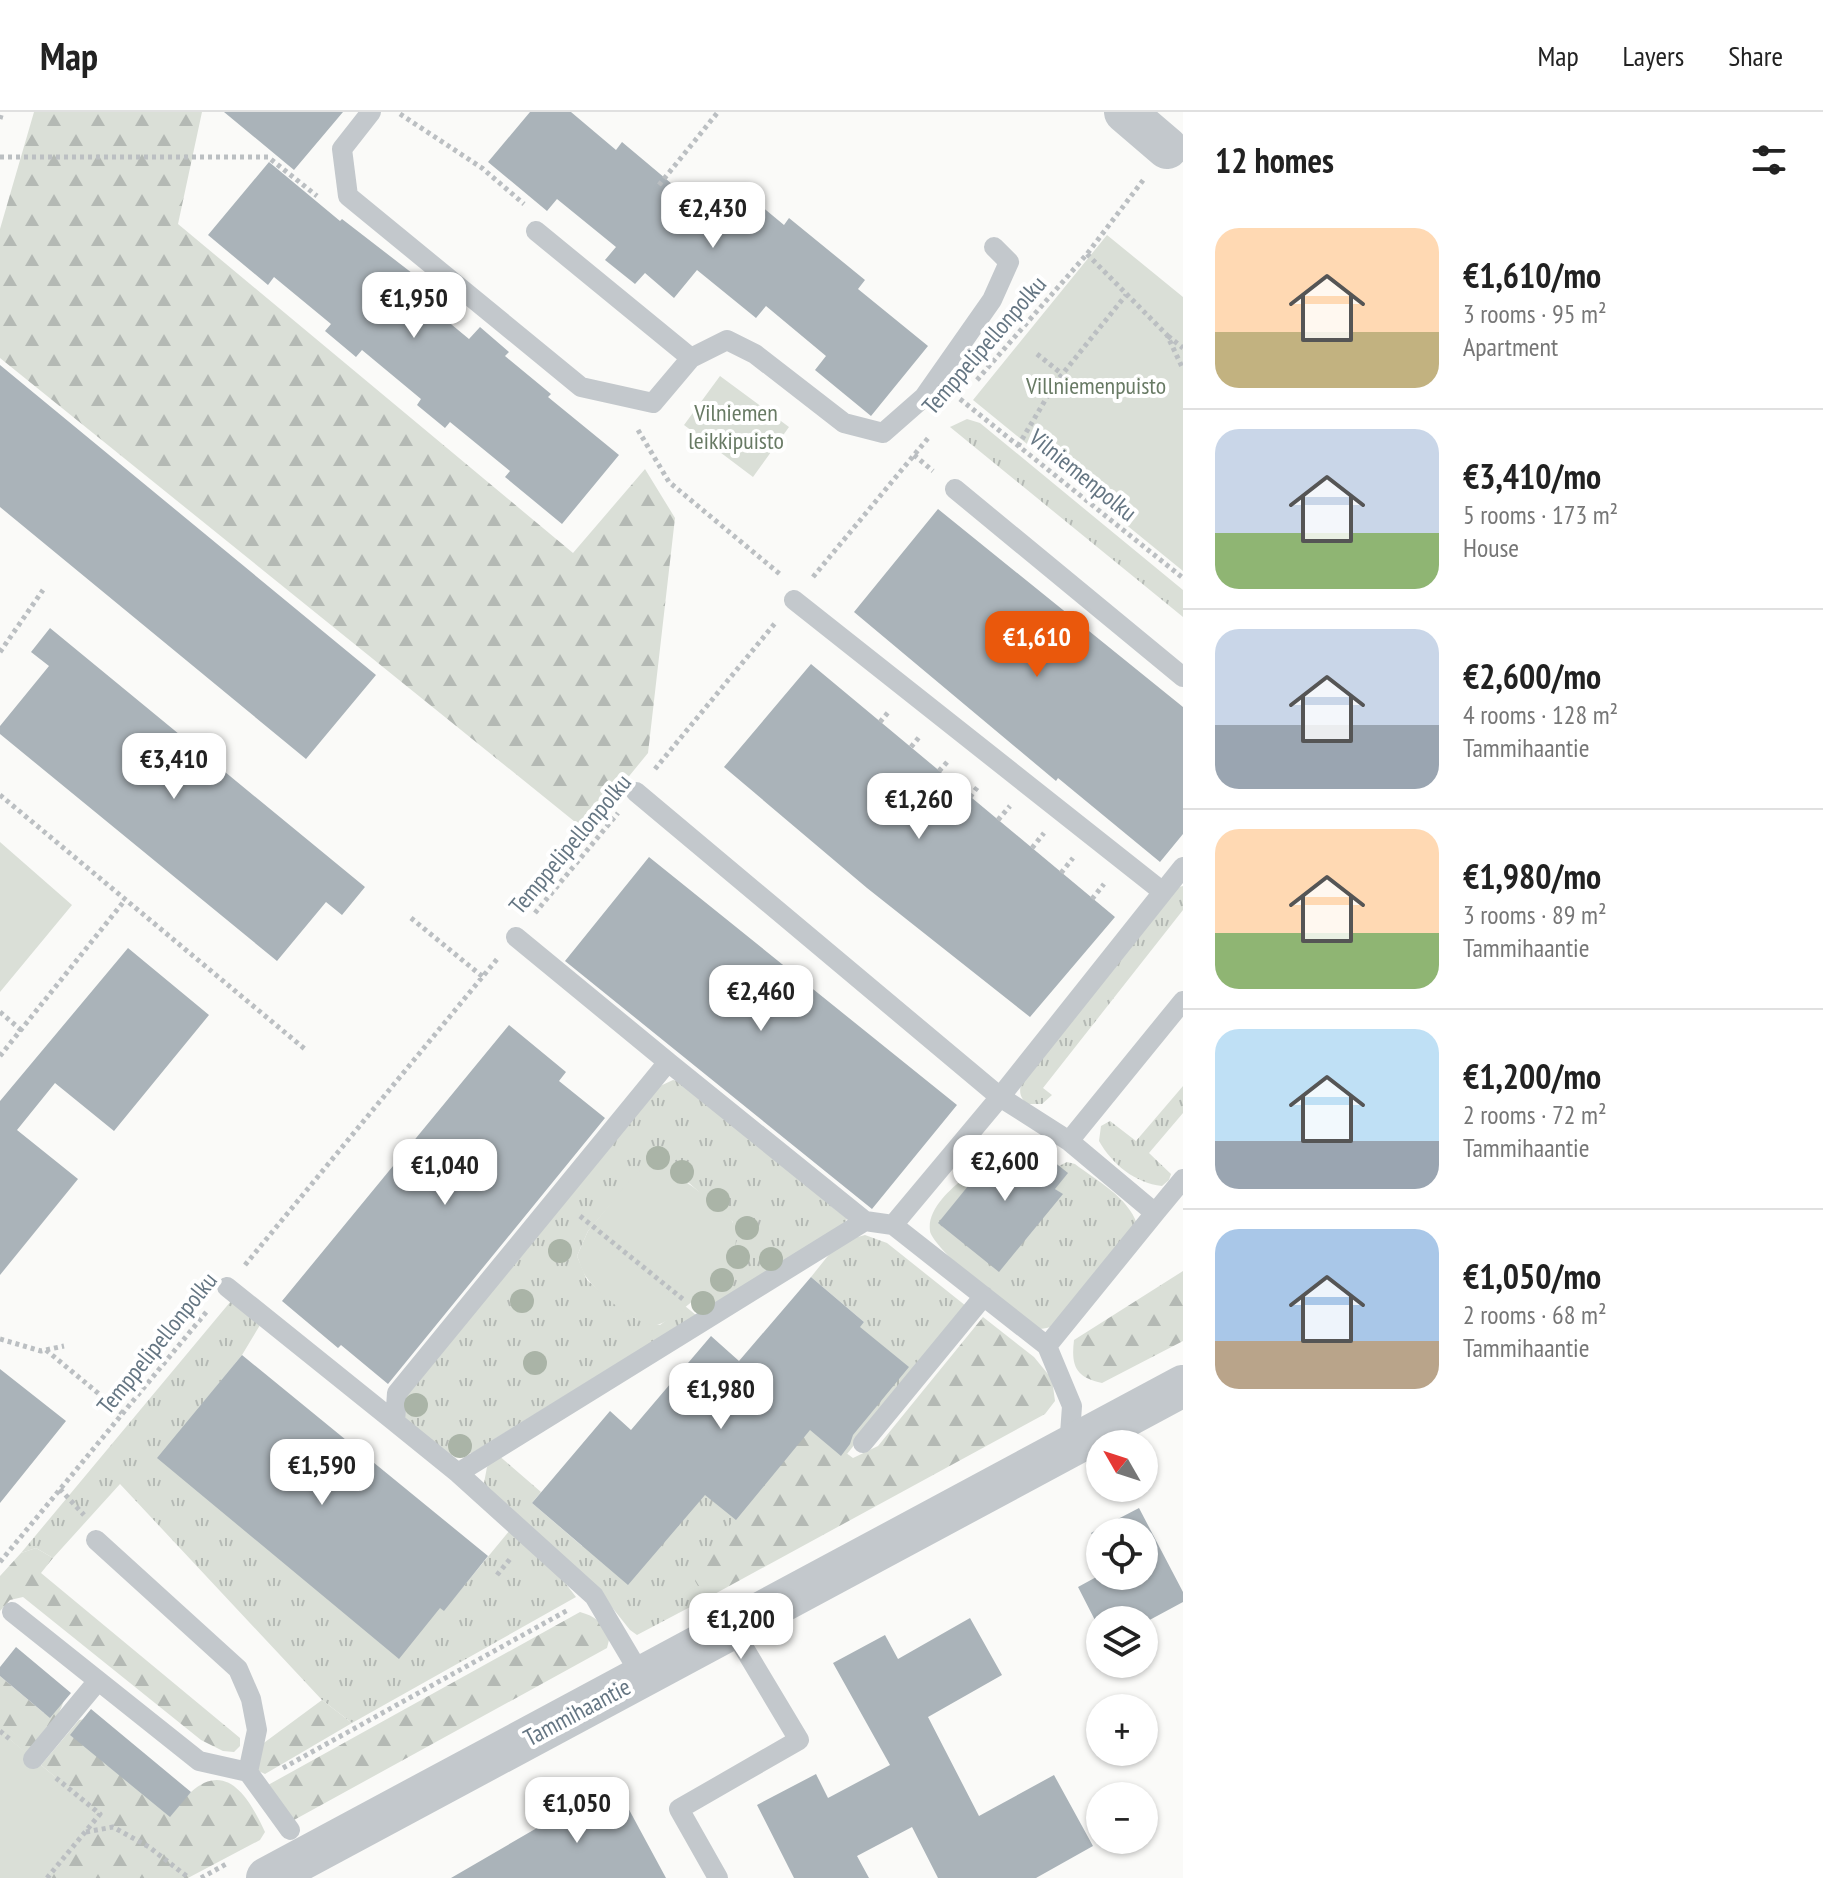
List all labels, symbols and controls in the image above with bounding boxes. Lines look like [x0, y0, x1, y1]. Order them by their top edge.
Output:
text: Map [40, 31, 98, 80]
text: Map [1537, 37, 1579, 74]
text: Layers [1623, 37, 1684, 74]
text: Share [1728, 37, 1783, 74]
text: 12 homes [1215, 138, 1334, 182]
icon: filters [1747, 138, 1791, 182]
pin: €2,430 [648, 182, 778, 250]
text: €2,430 [679, 191, 747, 224]
text: €1,610/mo [1463, 253, 1601, 297]
icon: home [1279, 260, 1375, 356]
street label: Temppelipellonpolku [915, 269, 1053, 421]
pin: €1,950 [349, 272, 479, 340]
text: €1,950 [380, 281, 448, 314]
text: 3 rooms · 95 m² [1463, 297, 1607, 330]
text: Apartment [1463, 330, 1558, 363]
park label: Villniemenpuisto [1025, 370, 1166, 401]
park label: Vilniemen leikkipuisto [688, 397, 784, 456]
street label: Vilniemenpolku [1022, 421, 1143, 528]
text: €3,410/mo [1463, 454, 1601, 498]
icon: home [1279, 461, 1375, 557]
text: 5 rooms · 173 m² [1463, 498, 1618, 531]
text: House [1463, 531, 1519, 564]
pin: €1,610 [972, 611, 1102, 679]
text: €1,610 [1003, 620, 1071, 653]
text: €2,600/mo [1463, 654, 1601, 698]
icon: home [1279, 661, 1375, 757]
text: 4 rooms · 128 m² [1463, 698, 1618, 731]
text: Tammihaantie [1463, 731, 1590, 764]
pin: €3,410 [109, 733, 239, 801]
text: €3,410 [140, 742, 208, 775]
street label: Temppelipellonpolku [502, 767, 638, 921]
pin: €1,260 [854, 773, 984, 841]
text: €1,260 [885, 782, 953, 815]
text: €1,980/mo [1463, 854, 1601, 898]
icon: home [1279, 861, 1375, 957]
text: 3 rooms · 89 m² [1463, 898, 1607, 931]
text: Tammihaantie [1463, 931, 1590, 964]
pin: €2,460 [696, 965, 826, 1033]
text: €2,460 [727, 974, 795, 1007]
text: €1,200/mo [1463, 1054, 1601, 1098]
icon: home [1279, 1061, 1375, 1157]
text: 2 rooms · 72 m² [1463, 1098, 1607, 1131]
text: Tammihaantie [1463, 1131, 1590, 1164]
pin: €2,600 [940, 1135, 1070, 1203]
pin: €1,040 [380, 1139, 510, 1207]
text: €2,600 [971, 1144, 1039, 1177]
text: €1,040 [411, 1148, 479, 1181]
text: €1,050/mo [1463, 1254, 1601, 1298]
icon: home [1279, 1261, 1375, 1357]
street label: Temppelipellonpolku [90, 1266, 224, 1420]
text: 2 rooms · 68 m² [1463, 1298, 1607, 1331]
text: Tammihaantie [1463, 1331, 1590, 1364]
pin: €1,980 [656, 1363, 786, 1431]
text: €1,980 [687, 1372, 755, 1405]
north arrow [1086, 1430, 1158, 1502]
map controls [1086, 1430, 1158, 1854]
pin: €1,590 [257, 1439, 387, 1507]
text: €1,590 [288, 1448, 356, 1481]
button: locate [1086, 1518, 1158, 1590]
pin: €1,200 [676, 1593, 806, 1661]
text: €1,200 [707, 1602, 775, 1635]
button: layers [1086, 1606, 1158, 1678]
street label: Tammihaantie [518, 1671, 636, 1753]
button: + [1086, 1694, 1158, 1766]
pin: €1,050 [512, 1777, 642, 1845]
button: − [1086, 1782, 1158, 1854]
text: €1,050 [543, 1786, 611, 1819]

